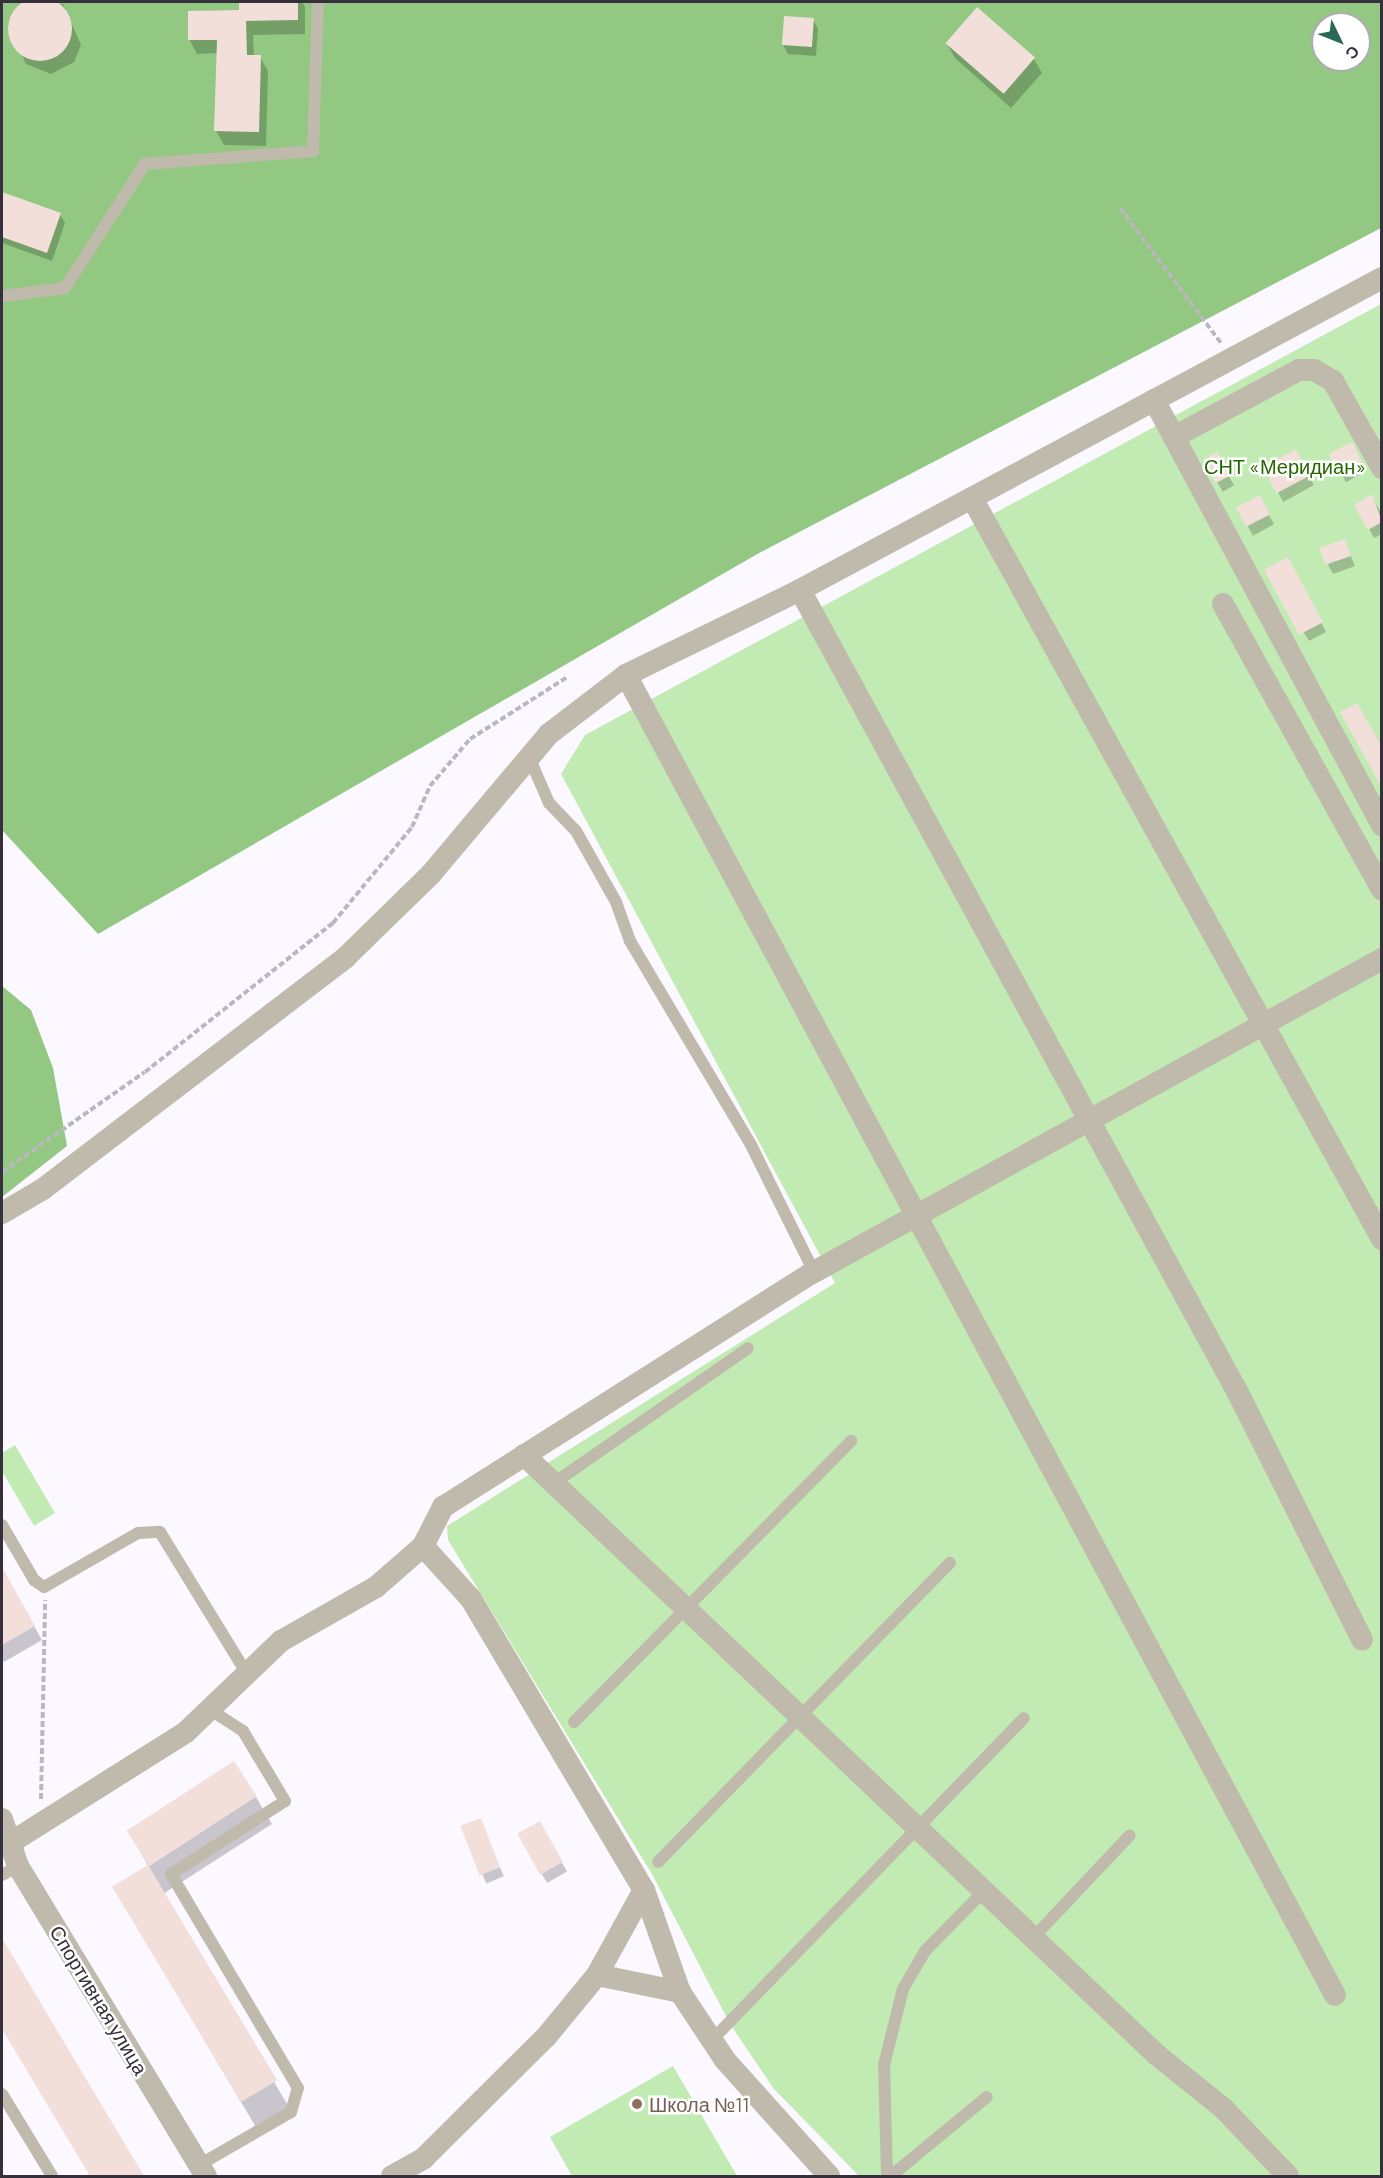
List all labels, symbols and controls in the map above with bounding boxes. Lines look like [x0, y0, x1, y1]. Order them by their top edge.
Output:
north arrow [1311, 12, 1371, 72]
text: С [1342, 43, 1364, 64]
park label: СНТ «Меридиан» [1204, 454, 1366, 478]
street label: Спортивная улица [45, 1921, 153, 2079]
place label: Школа №11 [649, 2092, 749, 2116]
marker: Школа №11 [630, 2097, 644, 2111]

